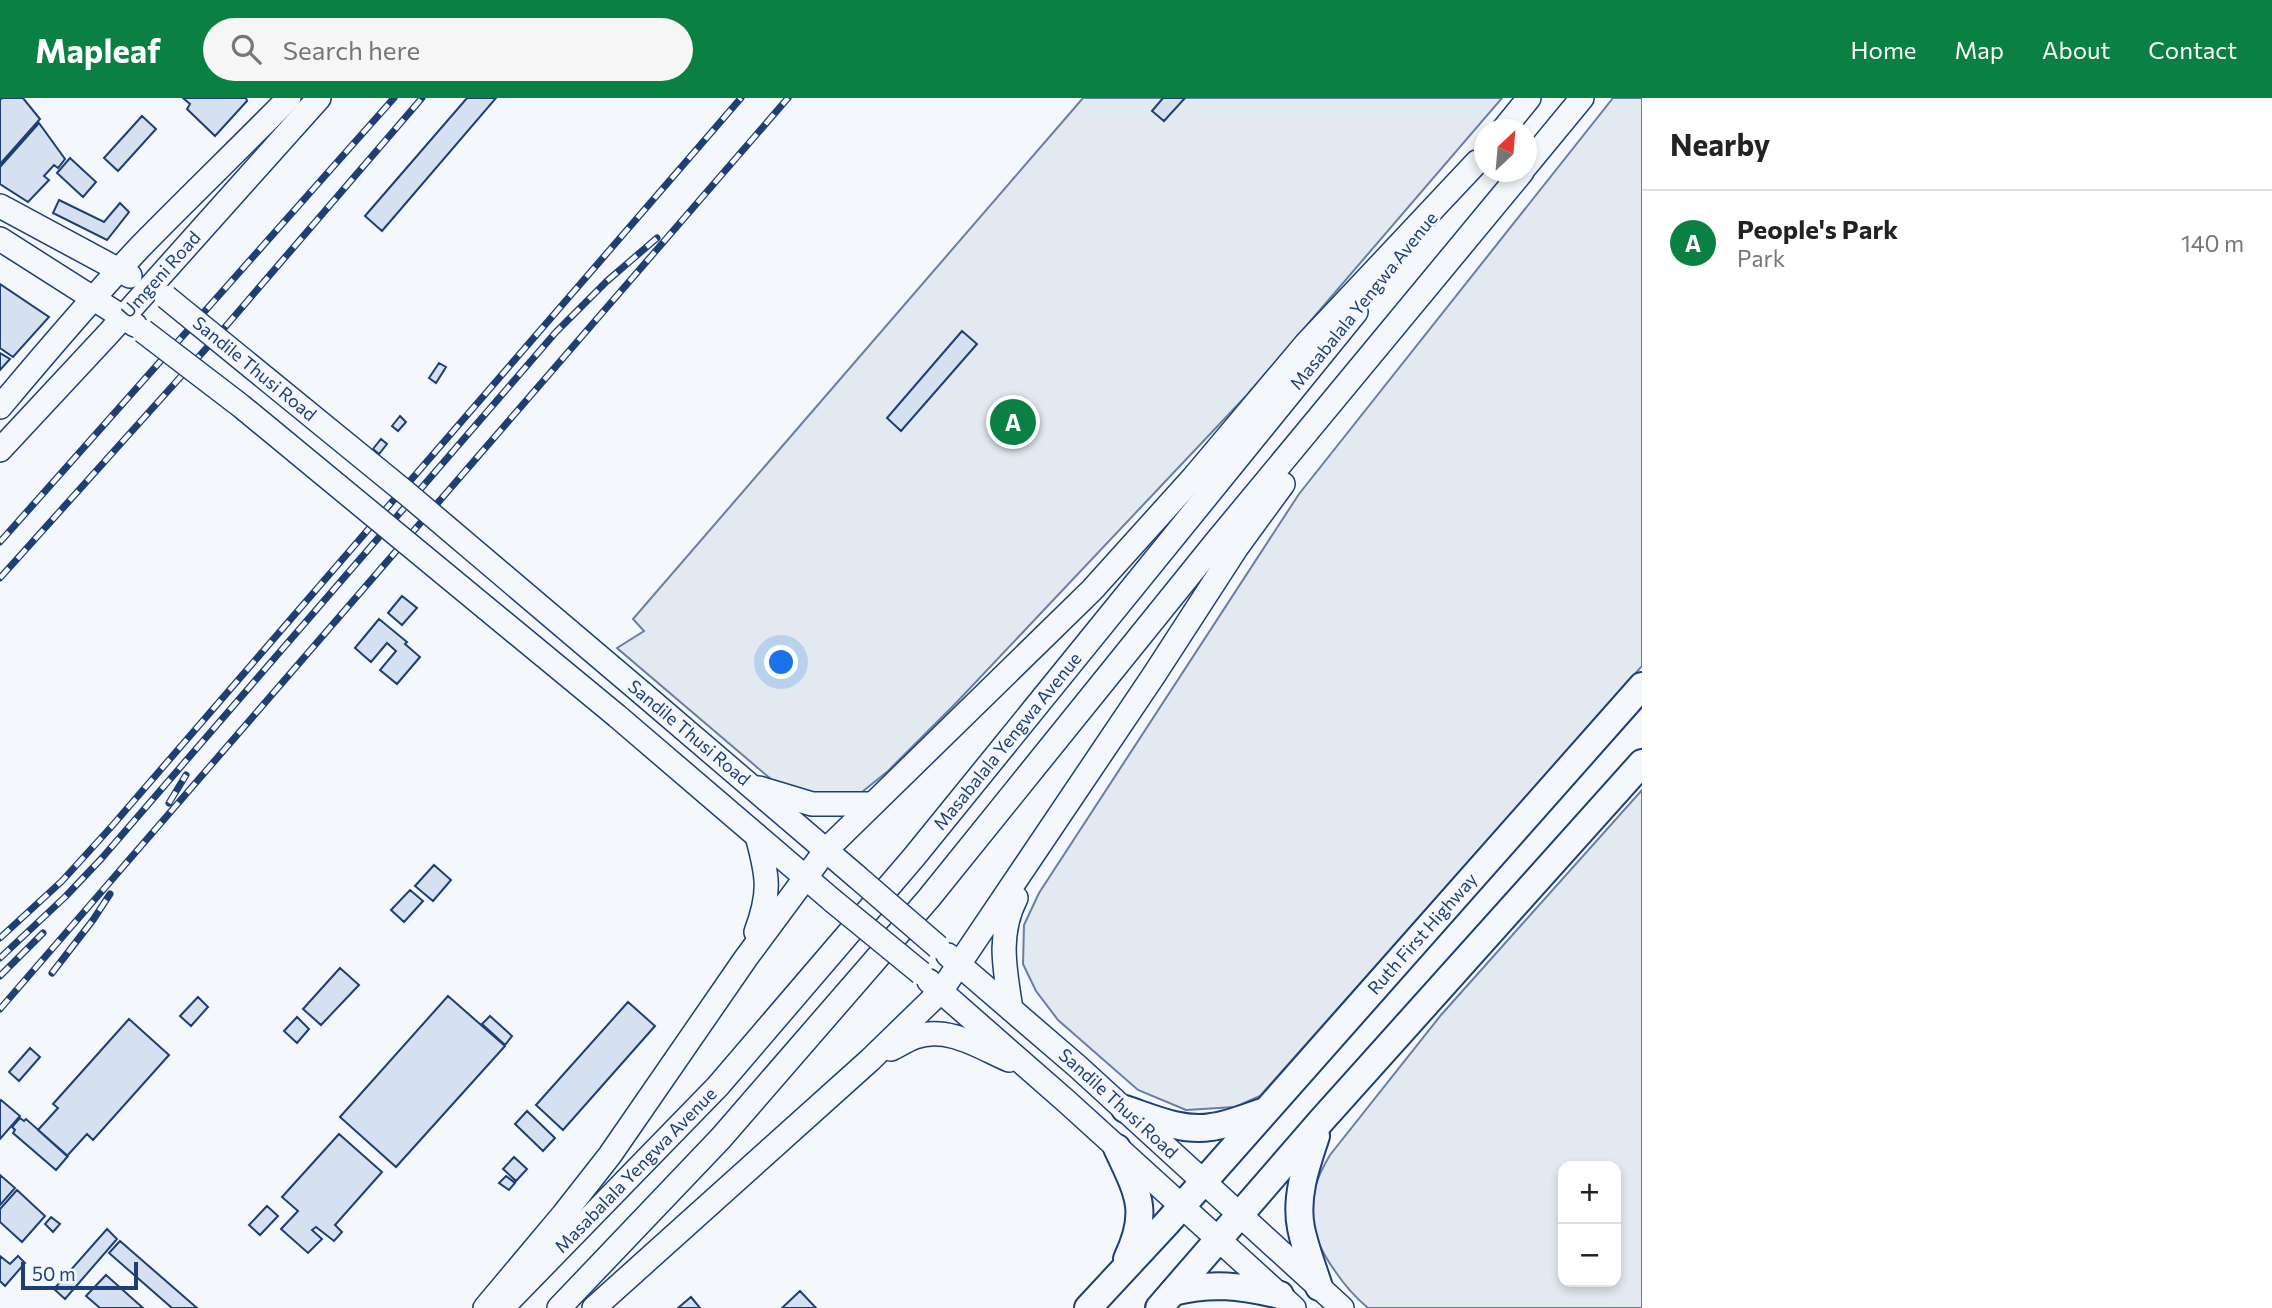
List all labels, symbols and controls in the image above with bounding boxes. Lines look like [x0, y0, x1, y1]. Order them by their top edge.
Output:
search box [203, 18, 693, 81]
text: Mapleaf [35, 29, 161, 70]
icon: search [227, 30, 265, 68]
text: Search here [283, 34, 420, 65]
text: Home [1851, 35, 1917, 64]
text: Map [1955, 35, 2004, 64]
text: About [2042, 35, 2110, 64]
text: Contact [2148, 35, 2237, 64]
north arrow [1474, 119, 1537, 182]
text: Nearby [1670, 125, 1770, 162]
street label: Masabalala Yengwa Avenue [1285, 207, 1442, 394]
text: People's Park [1737, 213, 1898, 244]
street label: Umgeni Road [116, 226, 205, 322]
text: A [1685, 229, 1701, 257]
text: 140 m [2181, 229, 2244, 257]
text: Park [1737, 244, 1785, 272]
street label: Sandile Thusi Road [189, 311, 321, 425]
pin: A [990, 396, 1036, 448]
your location [764, 645, 798, 679]
street label: Masabalala Yengwa Avenue [928, 647, 1086, 834]
street label: Sandile Thusi Road [624, 675, 755, 790]
street label: Ruth First Highway [1362, 868, 1482, 999]
street label: Sandile Thusi Road [1055, 1043, 1183, 1163]
street label: Masabalala Yengwa Avenue [550, 1082, 721, 1257]
map controls [1558, 1161, 1621, 1287]
button: + [1558, 1161, 1621, 1224]
button: − [1558, 1224, 1621, 1287]
scale bar [21, 1259, 138, 1291]
text: 50 m [32, 1262, 76, 1285]

